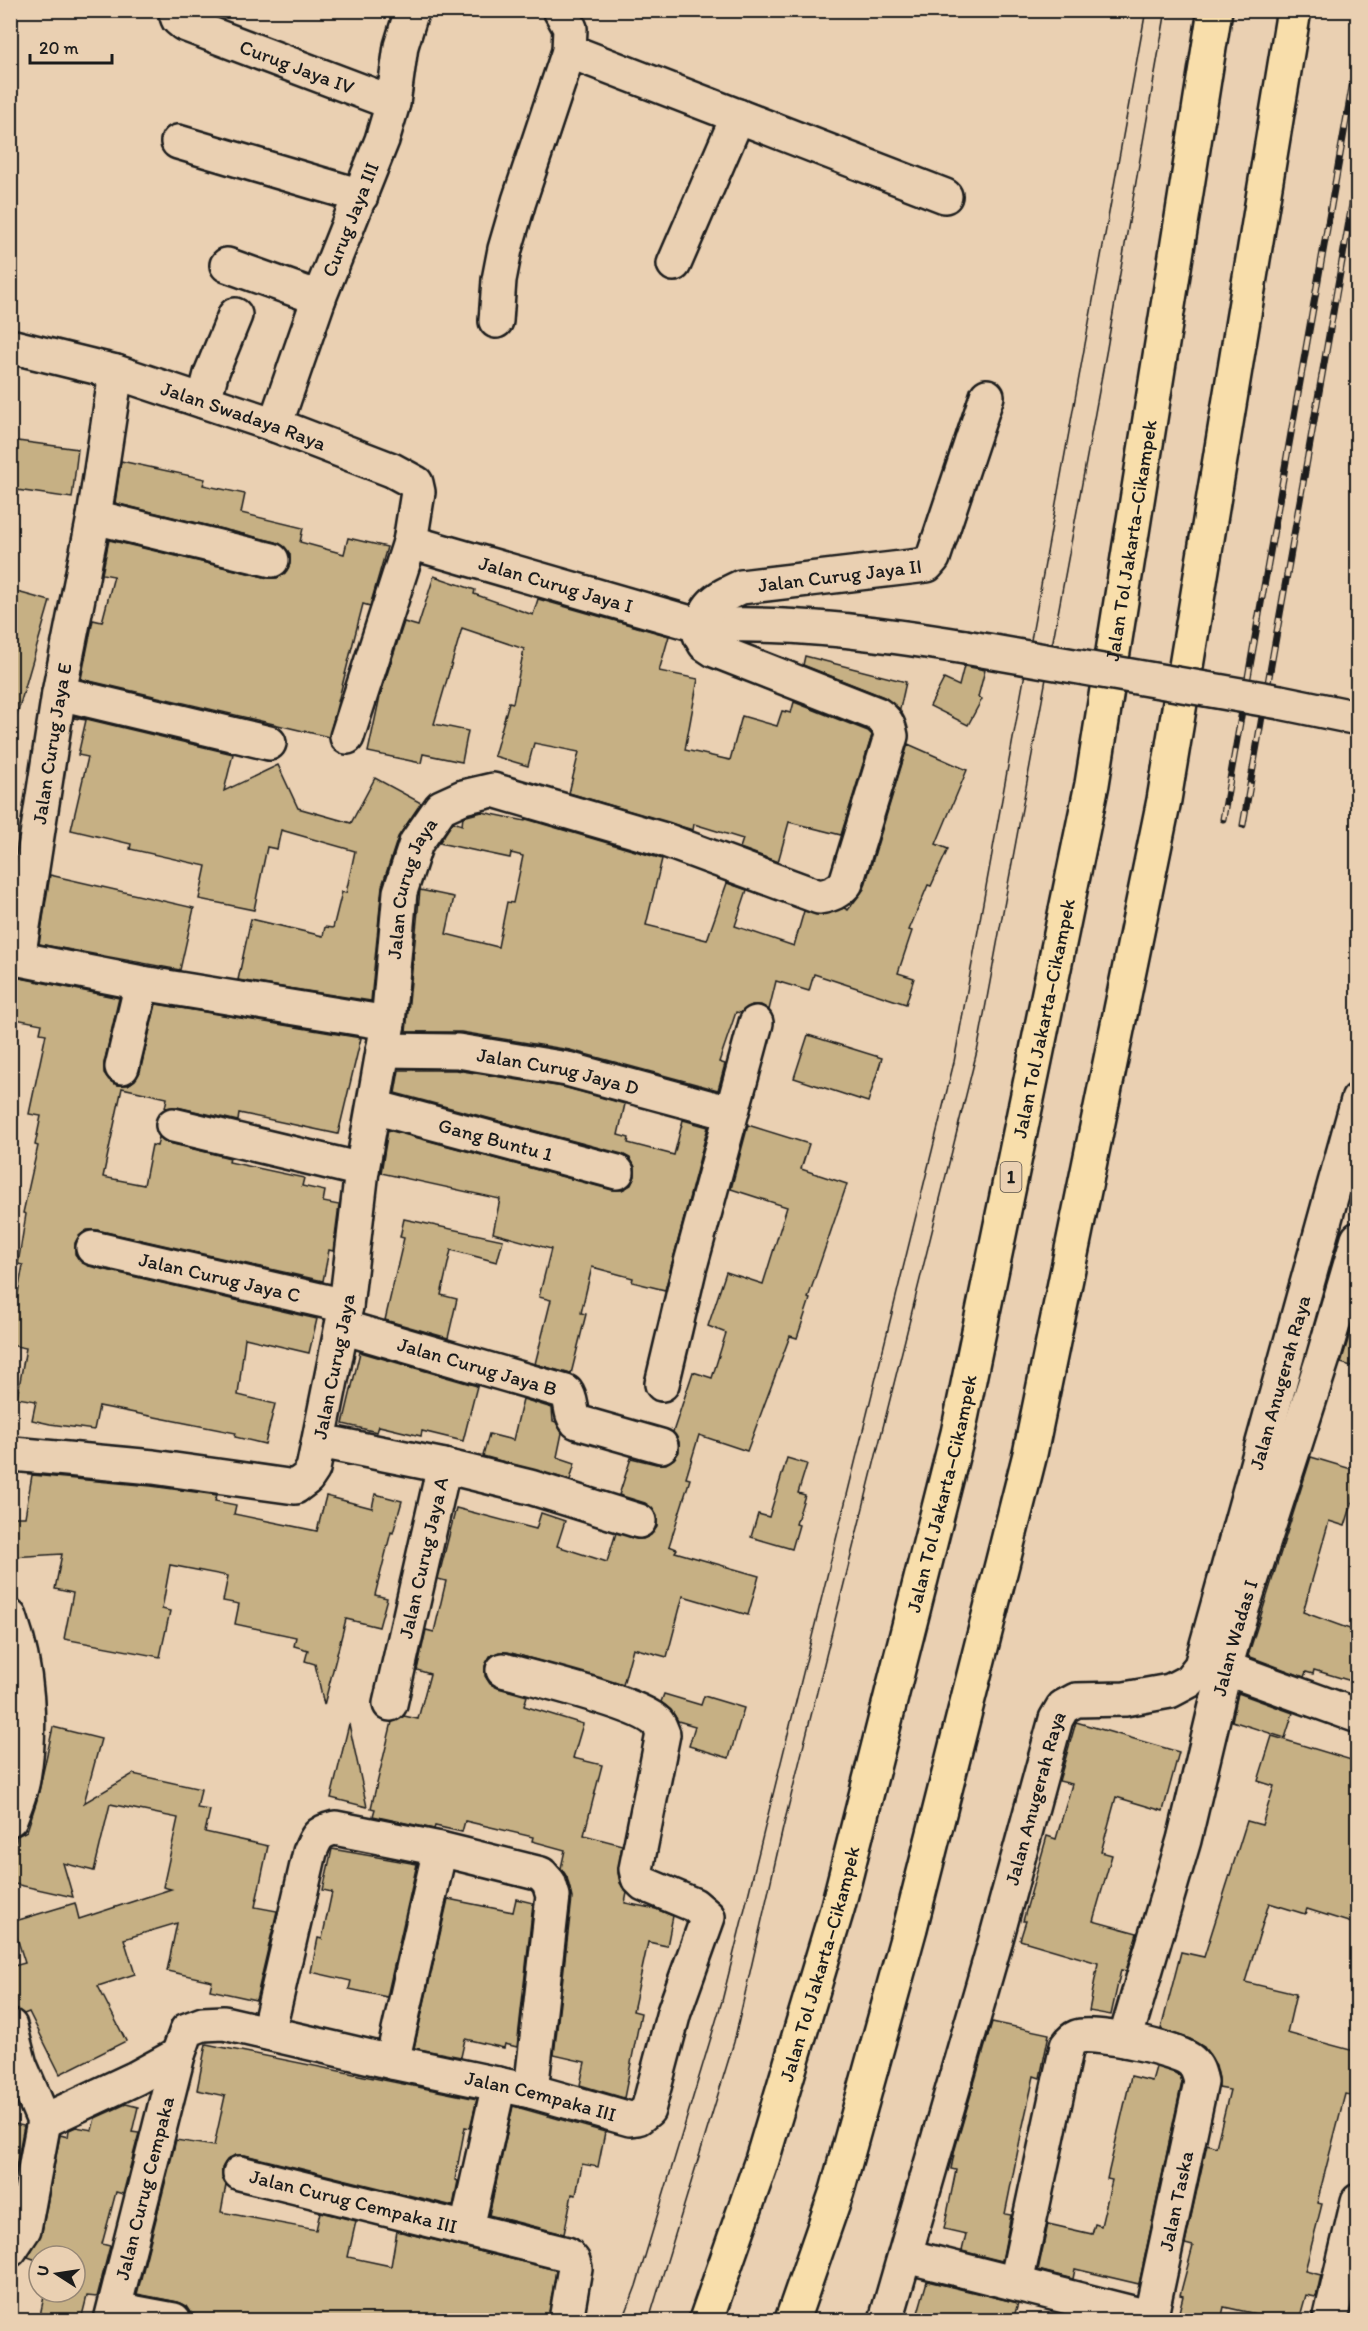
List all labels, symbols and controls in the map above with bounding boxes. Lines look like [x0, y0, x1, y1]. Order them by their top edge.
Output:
scale bar [30, 27, 112, 65]
street label: Curug Jaya IV [236, 34, 358, 99]
text: 20 m [39, 37, 79, 59]
street label: Curug Jaya III [317, 159, 384, 280]
street label: Jalan Swadaya Raya [158, 376, 330, 456]
street label: Jalan Tol Jakarta–Cikampek [1100, 417, 1162, 663]
street label: Jalan Curug Jaya I [476, 550, 636, 618]
street label: Jalan Curug Jaya II [756, 554, 923, 597]
street label: Jalan Curug Jaya E [27, 661, 77, 826]
street label: Jalan Curug Jaya [382, 812, 443, 960]
street label: Jalan Tol Jakarta–Cikampek [1007, 896, 1080, 1140]
street label: Jalan Curug Jaya D [475, 1042, 642, 1100]
street label: Gang Buntu 1 [436, 1113, 556, 1166]
road number: 1 [1000, 1162, 1022, 1192]
street label: Jalan Curug Jaya C [137, 1247, 303, 1307]
street label: Jalan Curug Jaya [307, 1292, 359, 1441]
street label: Jalan Anugerah Raya [1244, 1292, 1315, 1472]
street label: Jalan Curug Jaya B [395, 1332, 560, 1401]
street label: Jalan Tol Jakarta–Cikampek [901, 1372, 982, 1615]
street label: Jalan Curug Jaya A [393, 1474, 453, 1641]
street label: Jalan Wadas I [1207, 1576, 1263, 1698]
street label: Jalan Anugerah Raya [999, 1705, 1071, 1888]
street label: Jalan Tol Jakarta–Cikampek [774, 1843, 865, 2084]
street label: Jalan Cempaka III [463, 2066, 619, 2127]
street label: Jalan Curug Cempaka [110, 2093, 179, 2282]
street label: Jalan Taska [1154, 2148, 1198, 2253]
street label: Jalan Curug Cempaka III [247, 2164, 460, 2238]
north arrow [27, 2244, 87, 2304]
text: U [32, 2264, 53, 2278]

